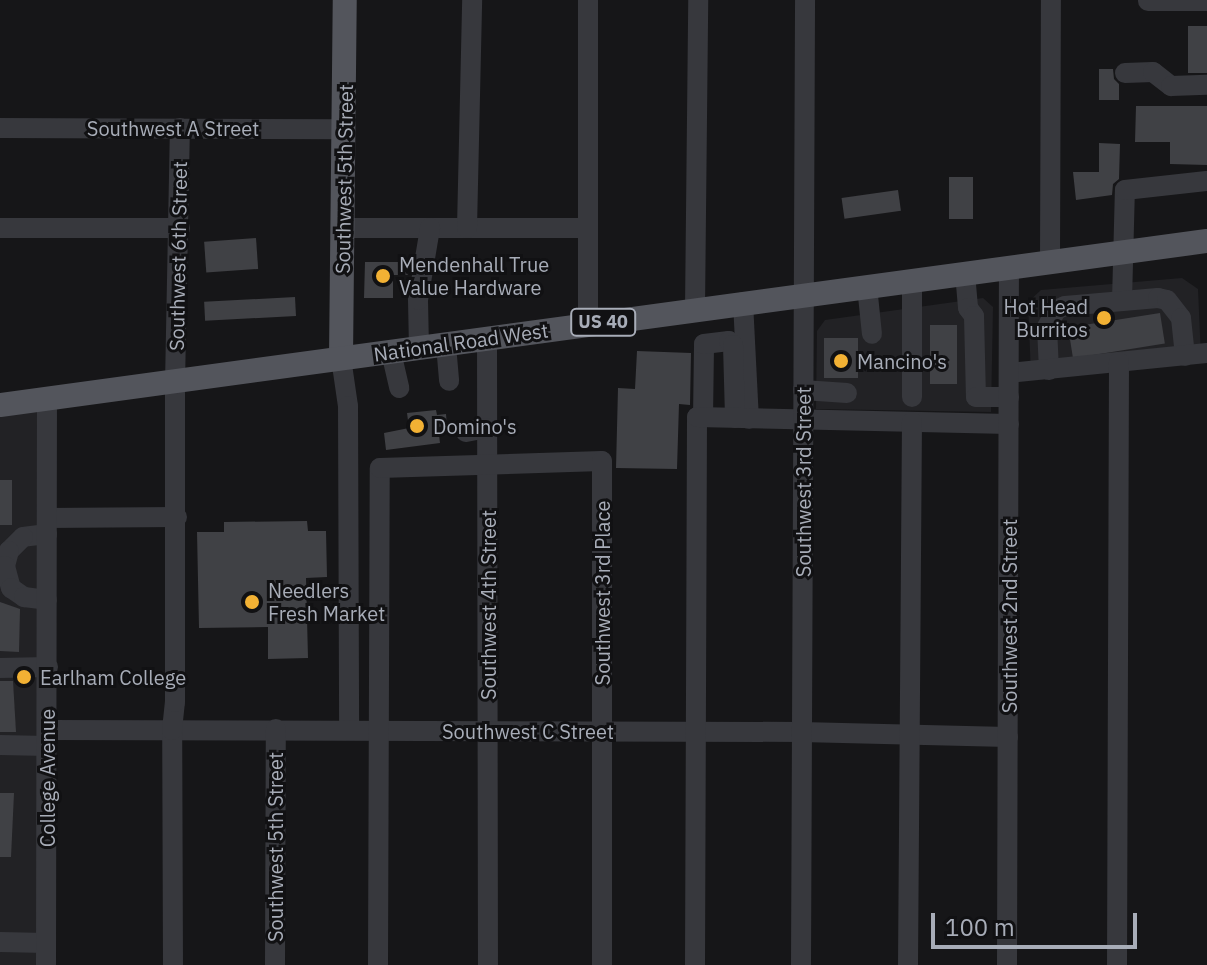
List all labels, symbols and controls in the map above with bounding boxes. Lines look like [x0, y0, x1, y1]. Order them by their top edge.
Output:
street label: Southwest 5th Street [330, 84, 358, 274]
street label: Southwest A Street [87, 116, 259, 140]
street label: Southwest 6th Street [164, 161, 192, 351]
place label: Mendenhall True Value Hardware [399, 252, 549, 299]
marker: Mendenhall True Value Hardware [374, 267, 392, 285]
place label: Hot Head Burritos [1004, 294, 1088, 341]
road number: US 40 [569, 308, 637, 336]
marker: Hot Head Burritos [1095, 309, 1113, 327]
street label: National Road West [372, 318, 550, 366]
place label: Mancino's [857, 349, 947, 373]
marker: Mancino's [832, 352, 850, 370]
street label: Southwest 3rd Street [791, 387, 815, 577]
place label: Domino's [433, 414, 517, 438]
marker: Domino's [408, 417, 426, 435]
street label: Southwest 3rd Place [590, 501, 614, 685]
street label: Southwest 4th Street [476, 510, 500, 700]
street label: Southwest 2nd Street [997, 519, 1021, 713]
place label: Needlers Fresh Market [268, 578, 385, 625]
marker: Needlers Fresh Market [243, 593, 261, 611]
place label: Earlham College [40, 665, 186, 689]
marker: Earlham College [15, 668, 33, 686]
street label: College Avenue [35, 709, 59, 847]
street label: Southwest C Street [442, 719, 614, 743]
street label: Southwest 5th Street [263, 752, 287, 942]
scale bar [935, 897, 1141, 947]
text: 100 m [945, 911, 1015, 943]

